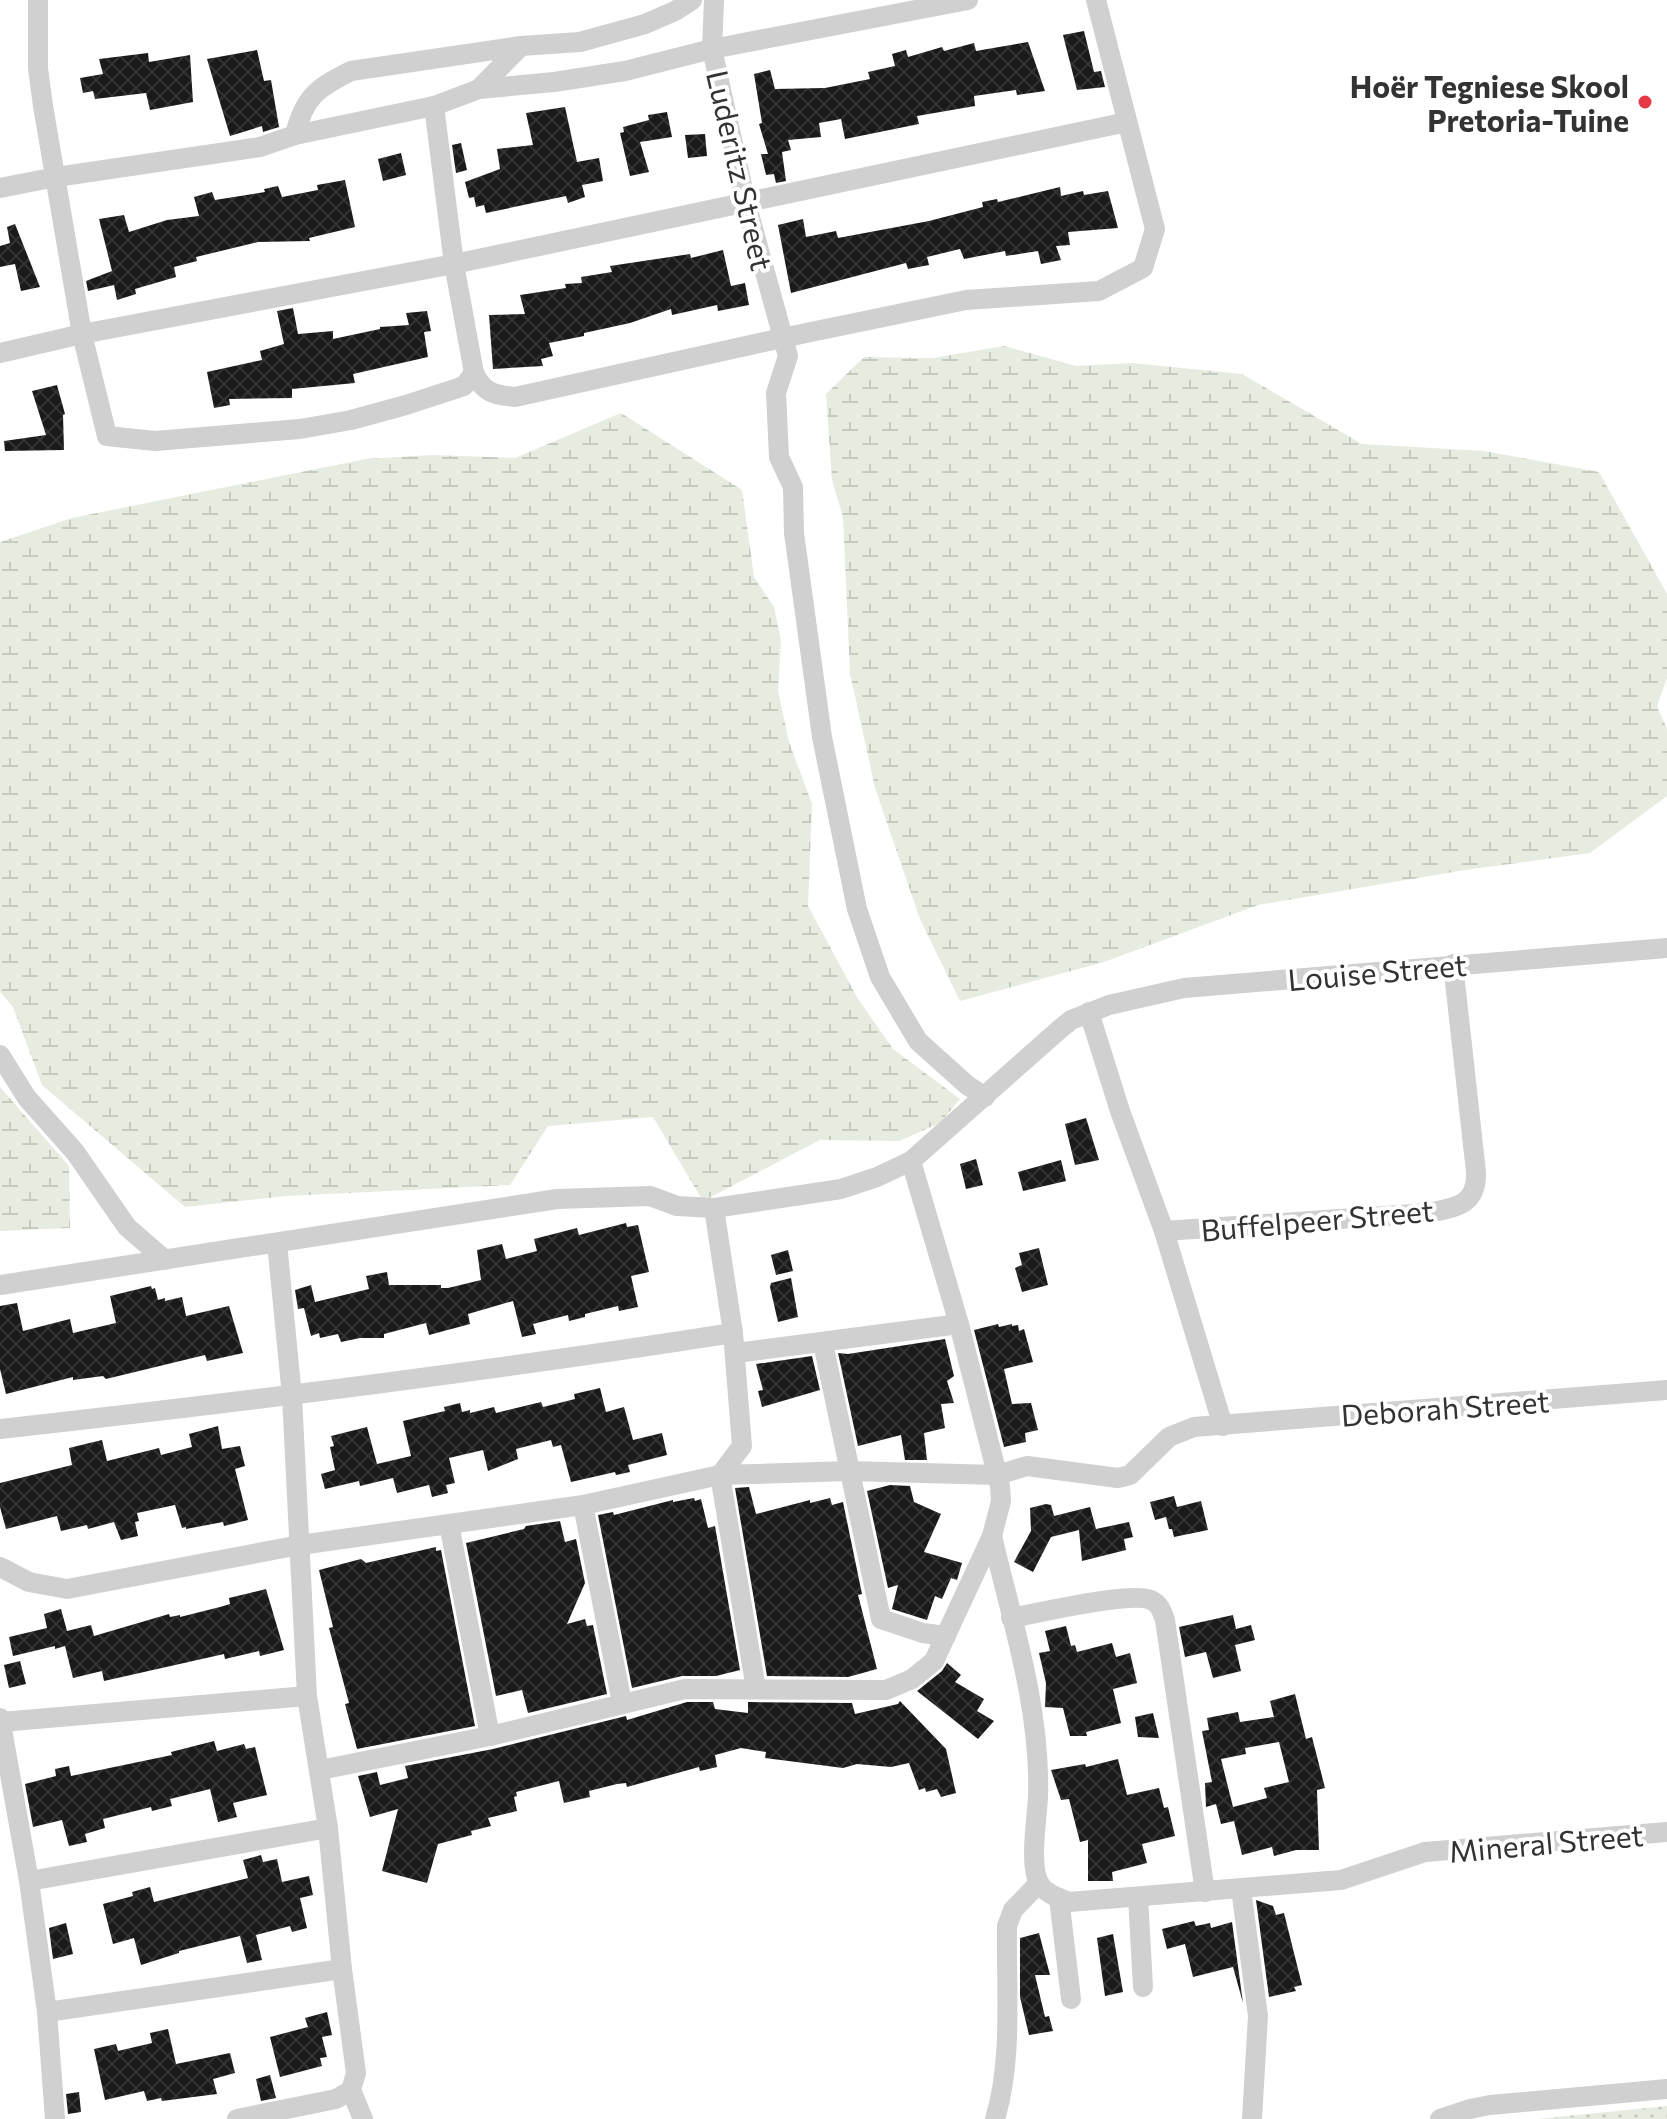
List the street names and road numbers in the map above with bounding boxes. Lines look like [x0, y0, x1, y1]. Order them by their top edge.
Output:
street label: Luderitz Street [700, 66, 782, 274]
street label: Louise Street [1286, 945, 1468, 997]
street label: Buffelpeer Street [1199, 1190, 1435, 1248]
street label: Deborah Street [1340, 1381, 1550, 1433]
street label: Mineral Street [1447, 1815, 1645, 1869]

